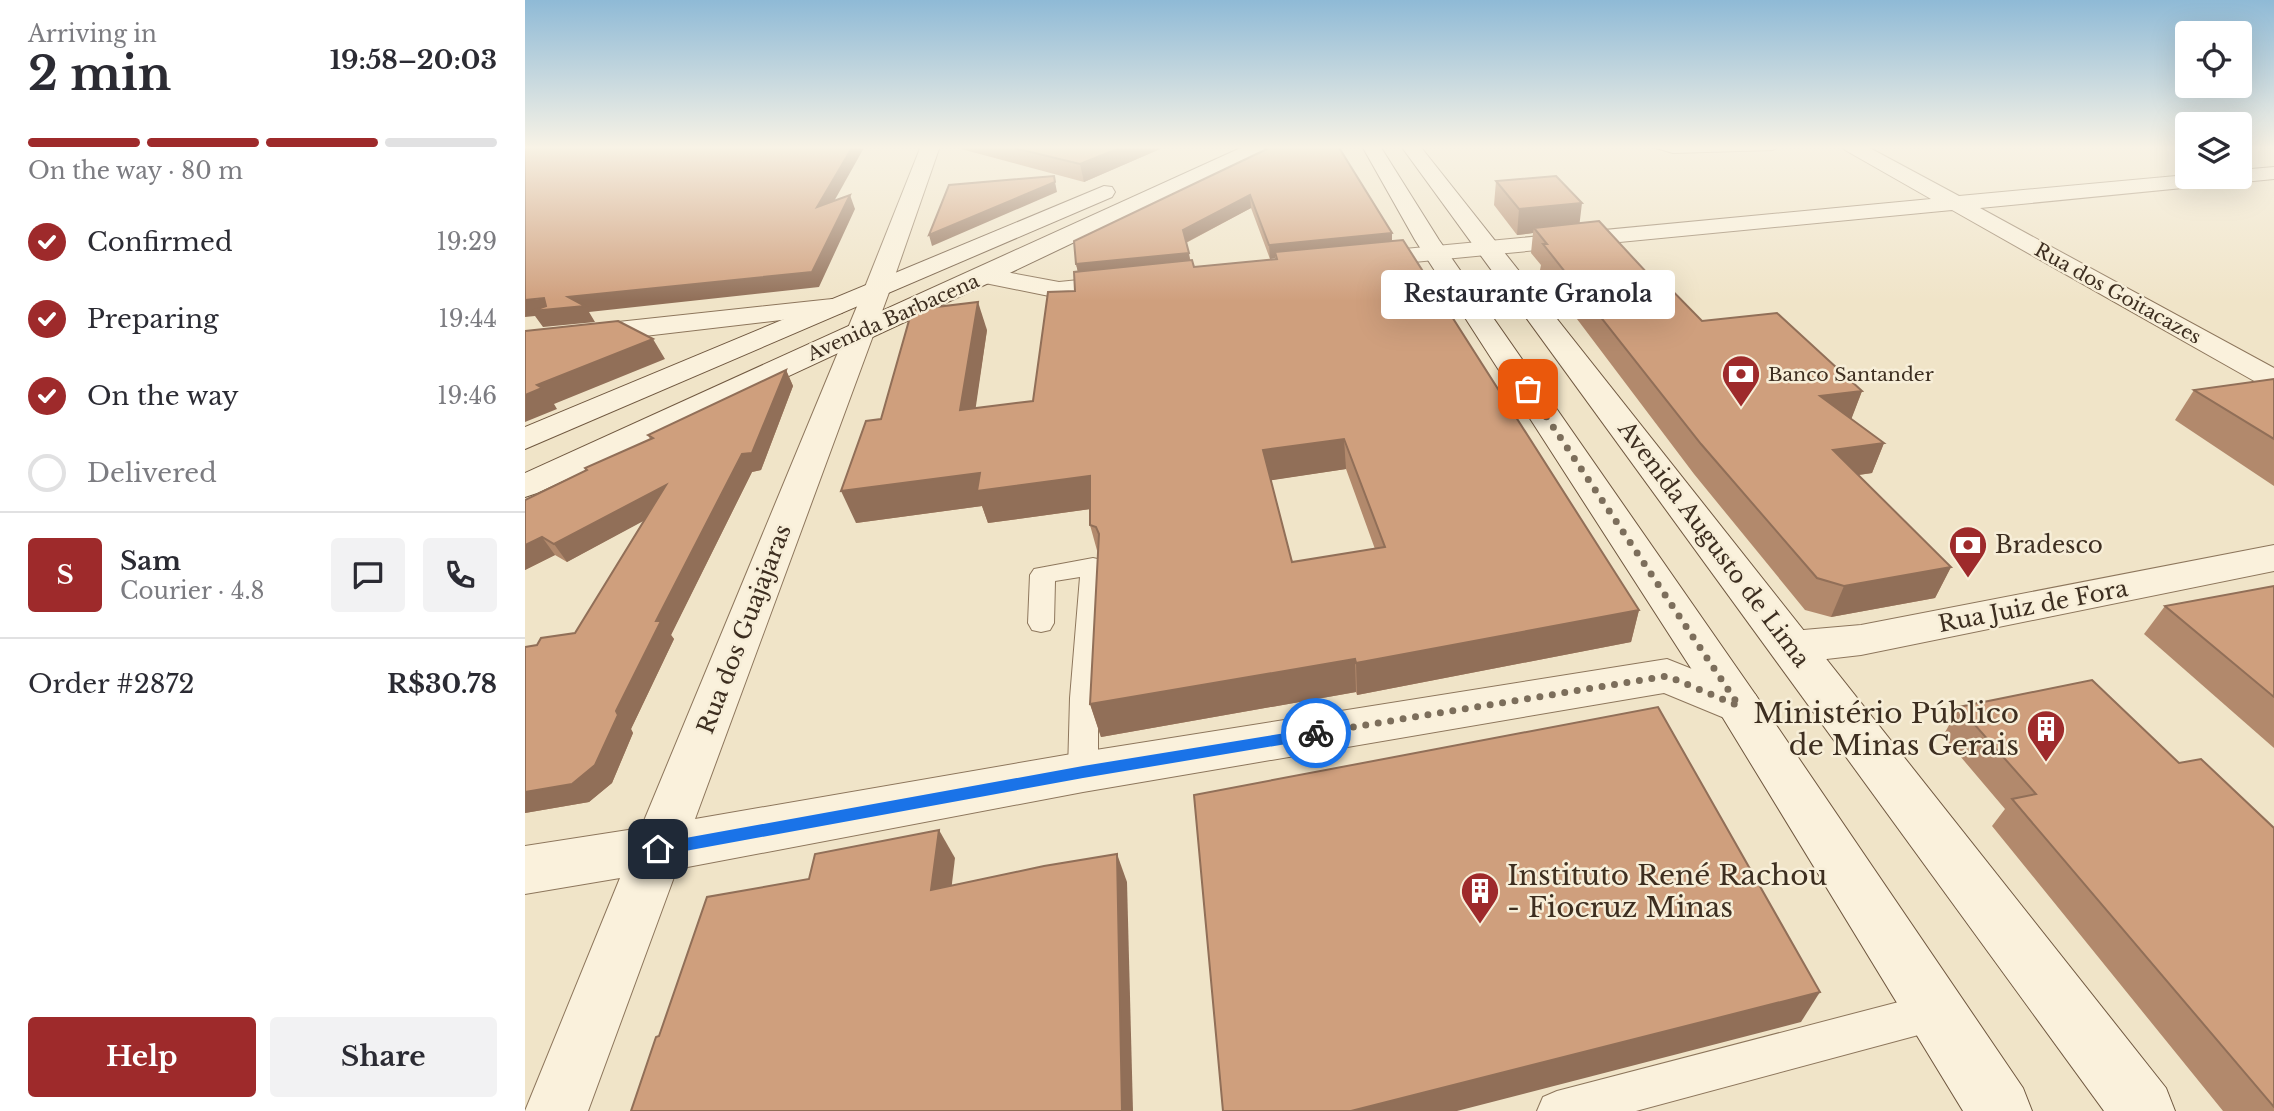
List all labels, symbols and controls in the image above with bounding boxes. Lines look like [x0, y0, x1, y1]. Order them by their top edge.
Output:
text: Arriving in [28, 20, 157, 48]
map controls [2175, 21, 2252, 189]
button: locate [2175, 21, 2252, 98]
text: 19:58–20:03 [330, 44, 497, 76]
text: 2 min [28, 45, 171, 102]
button: layers [2175, 112, 2252, 189]
text: On the way · 80 m [28, 157, 243, 185]
icon: check [28, 223, 66, 261]
text: Confirmed [87, 226, 232, 258]
text: 19:29 [436, 228, 497, 256]
street label: Rua dos Goitacazes [2031, 238, 2205, 349]
street label: Avenida Barbacena [803, 269, 983, 366]
callout: Restaurante Granola [1381, 270, 1675, 319]
text: Restaurante Granola [1404, 280, 1652, 308]
icon: check [28, 300, 66, 338]
text: Preparing [87, 303, 219, 335]
text: 19:44 [438, 305, 497, 333]
bank icon: Banco Santander [1720, 353, 1762, 408]
pin [1498, 359, 1558, 419]
place label: Banco Santander [1768, 363, 1934, 386]
icon: bag [1509, 370, 1547, 408]
icon: check [28, 377, 66, 415]
text: On the way [87, 380, 239, 412]
text: 19:46 [437, 382, 497, 410]
street label: Avenida Augusto de Lima [1612, 415, 1816, 673]
text: Delivered [87, 457, 217, 489]
street label: Rua dos Guajajaras [691, 520, 797, 738]
bank icon: Bradesco [1947, 524, 1989, 579]
place label: Bradesco [1995, 531, 2103, 559]
button: chat [331, 538, 405, 612]
button: phone [423, 538, 497, 612]
text: Sam [120, 545, 181, 577]
text: S [56, 559, 74, 591]
street label: Rua Juiz de Fora [1936, 574, 2130, 638]
text: Courier · 4.8 [120, 577, 265, 605]
text: Order #2872 [28, 668, 195, 700]
text: R$30.78 [387, 668, 497, 700]
place label: Ministério Público de Minas Gerais [1753, 696, 2019, 763]
courier [1281, 698, 1351, 768]
building icon: Ministério Público de Minas Gerais [2025, 708, 2067, 763]
icon: bike [1297, 714, 1335, 752]
pin [628, 819, 688, 879]
icon: home [639, 830, 677, 868]
place label: Instituto René Rachou - Fiocruz Minas [1507, 858, 1827, 925]
building icon: Instituto René Rachou - Fiocruz Minas [1459, 870, 1501, 925]
button: Help [28, 1017, 256, 1097]
button: Share [270, 1017, 497, 1097]

